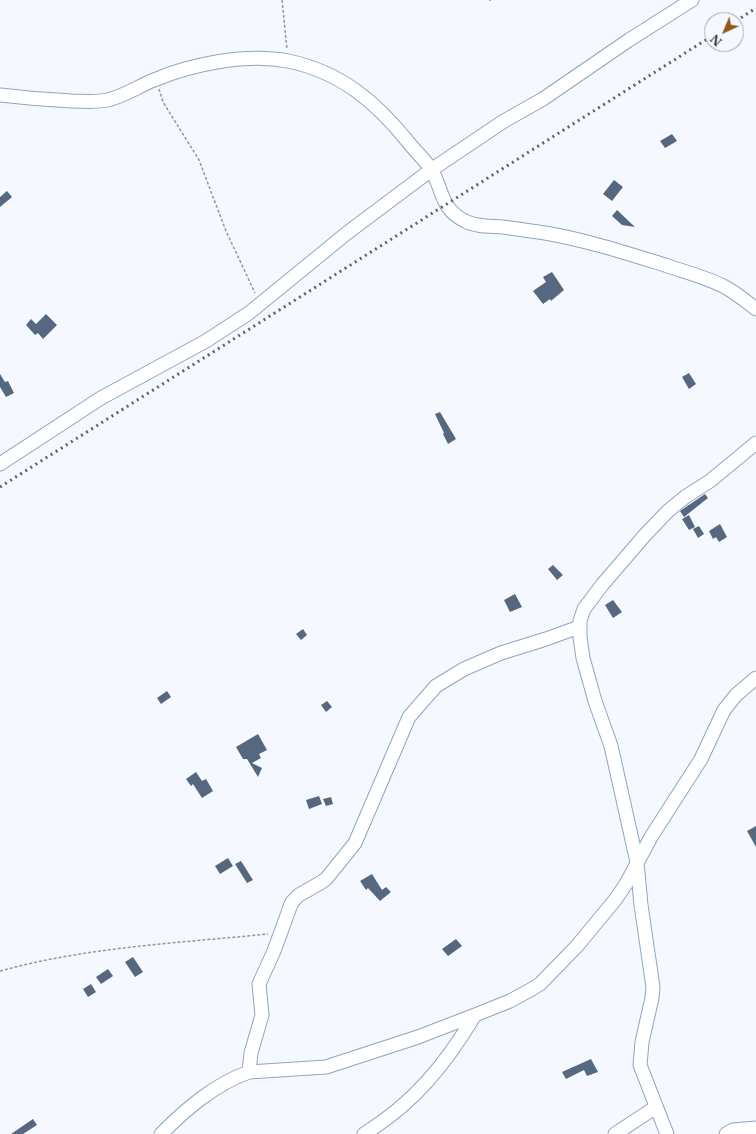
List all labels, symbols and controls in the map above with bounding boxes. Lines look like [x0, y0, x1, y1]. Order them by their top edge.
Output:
north arrow [704, 12, 744, 52]
text: N [708, 31, 725, 49]

